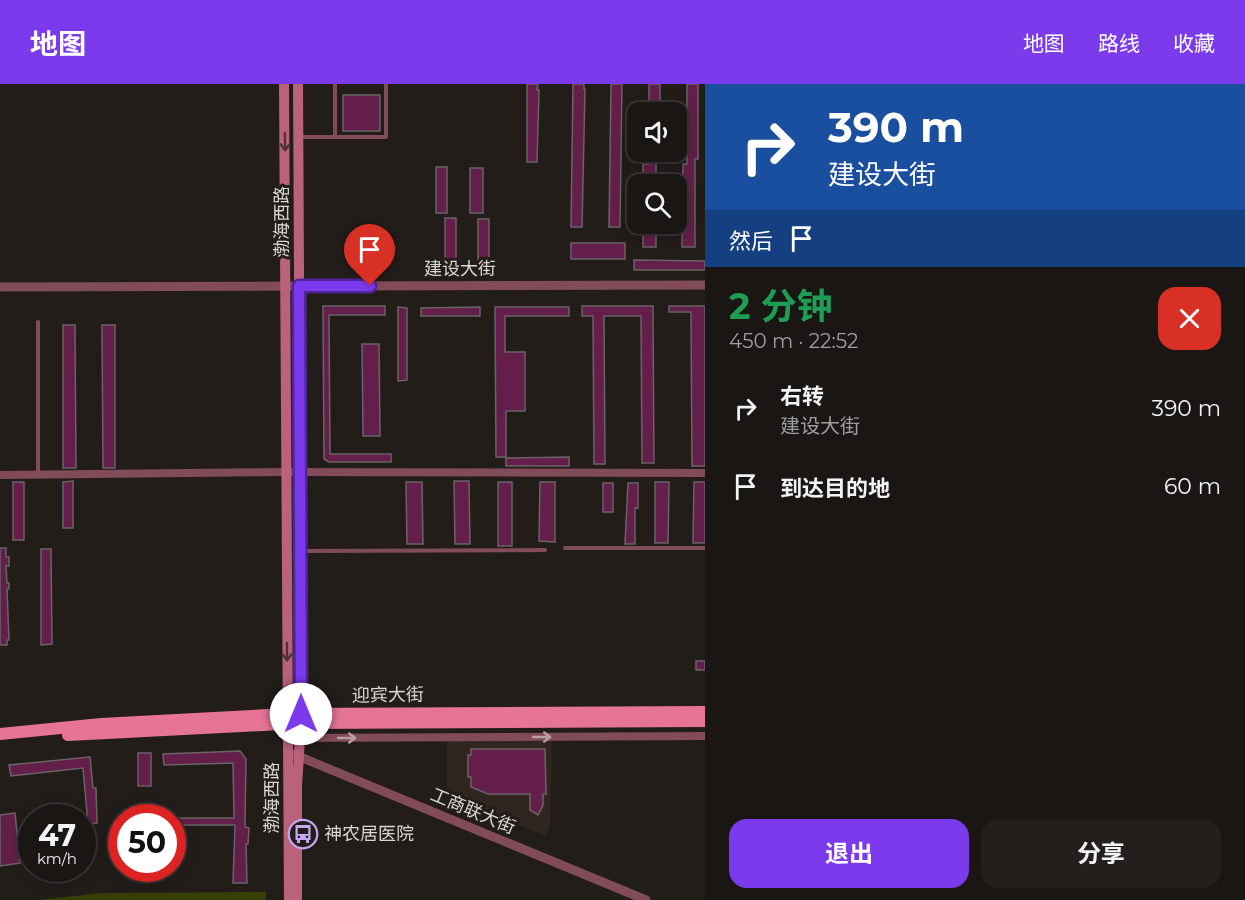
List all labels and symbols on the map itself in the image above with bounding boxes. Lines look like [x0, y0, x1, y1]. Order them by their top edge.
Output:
one-way arrow [279, 132, 291, 152]
street label: 渤海西路 [271, 186, 293, 258]
pin [344, 224, 395, 286]
street label: 建设大街 [424, 258, 496, 280]
one-way arrow [281, 642, 293, 662]
position arrow [269, 682, 333, 746]
street label: 迎宾大街 [352, 683, 424, 707]
one-way arrow [531, 731, 551, 742]
one-way arrow [336, 732, 356, 744]
street label: 渤海西路 [261, 762, 283, 834]
street label: 工商联大街 [427, 783, 519, 839]
speed limit sign: 50 [108, 804, 186, 882]
bus stop icon: 神农居医院 [287, 818, 319, 850]
place label: 神农居医院 [324, 823, 414, 845]

